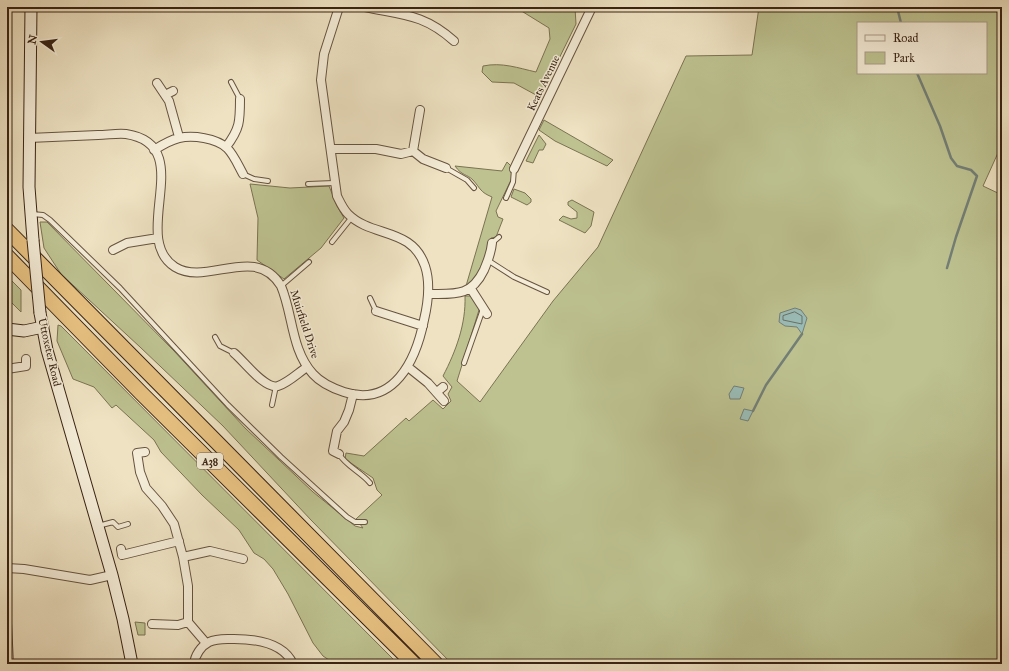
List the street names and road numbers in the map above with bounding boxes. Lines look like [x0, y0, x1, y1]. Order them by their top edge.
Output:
street label: Keats Avenue [524, 53, 563, 113]
street label: Muirfield Drive [287, 288, 322, 361]
street label: Uttoxeter Road [35, 317, 64, 388]
road number: A38 [197, 453, 223, 469]

